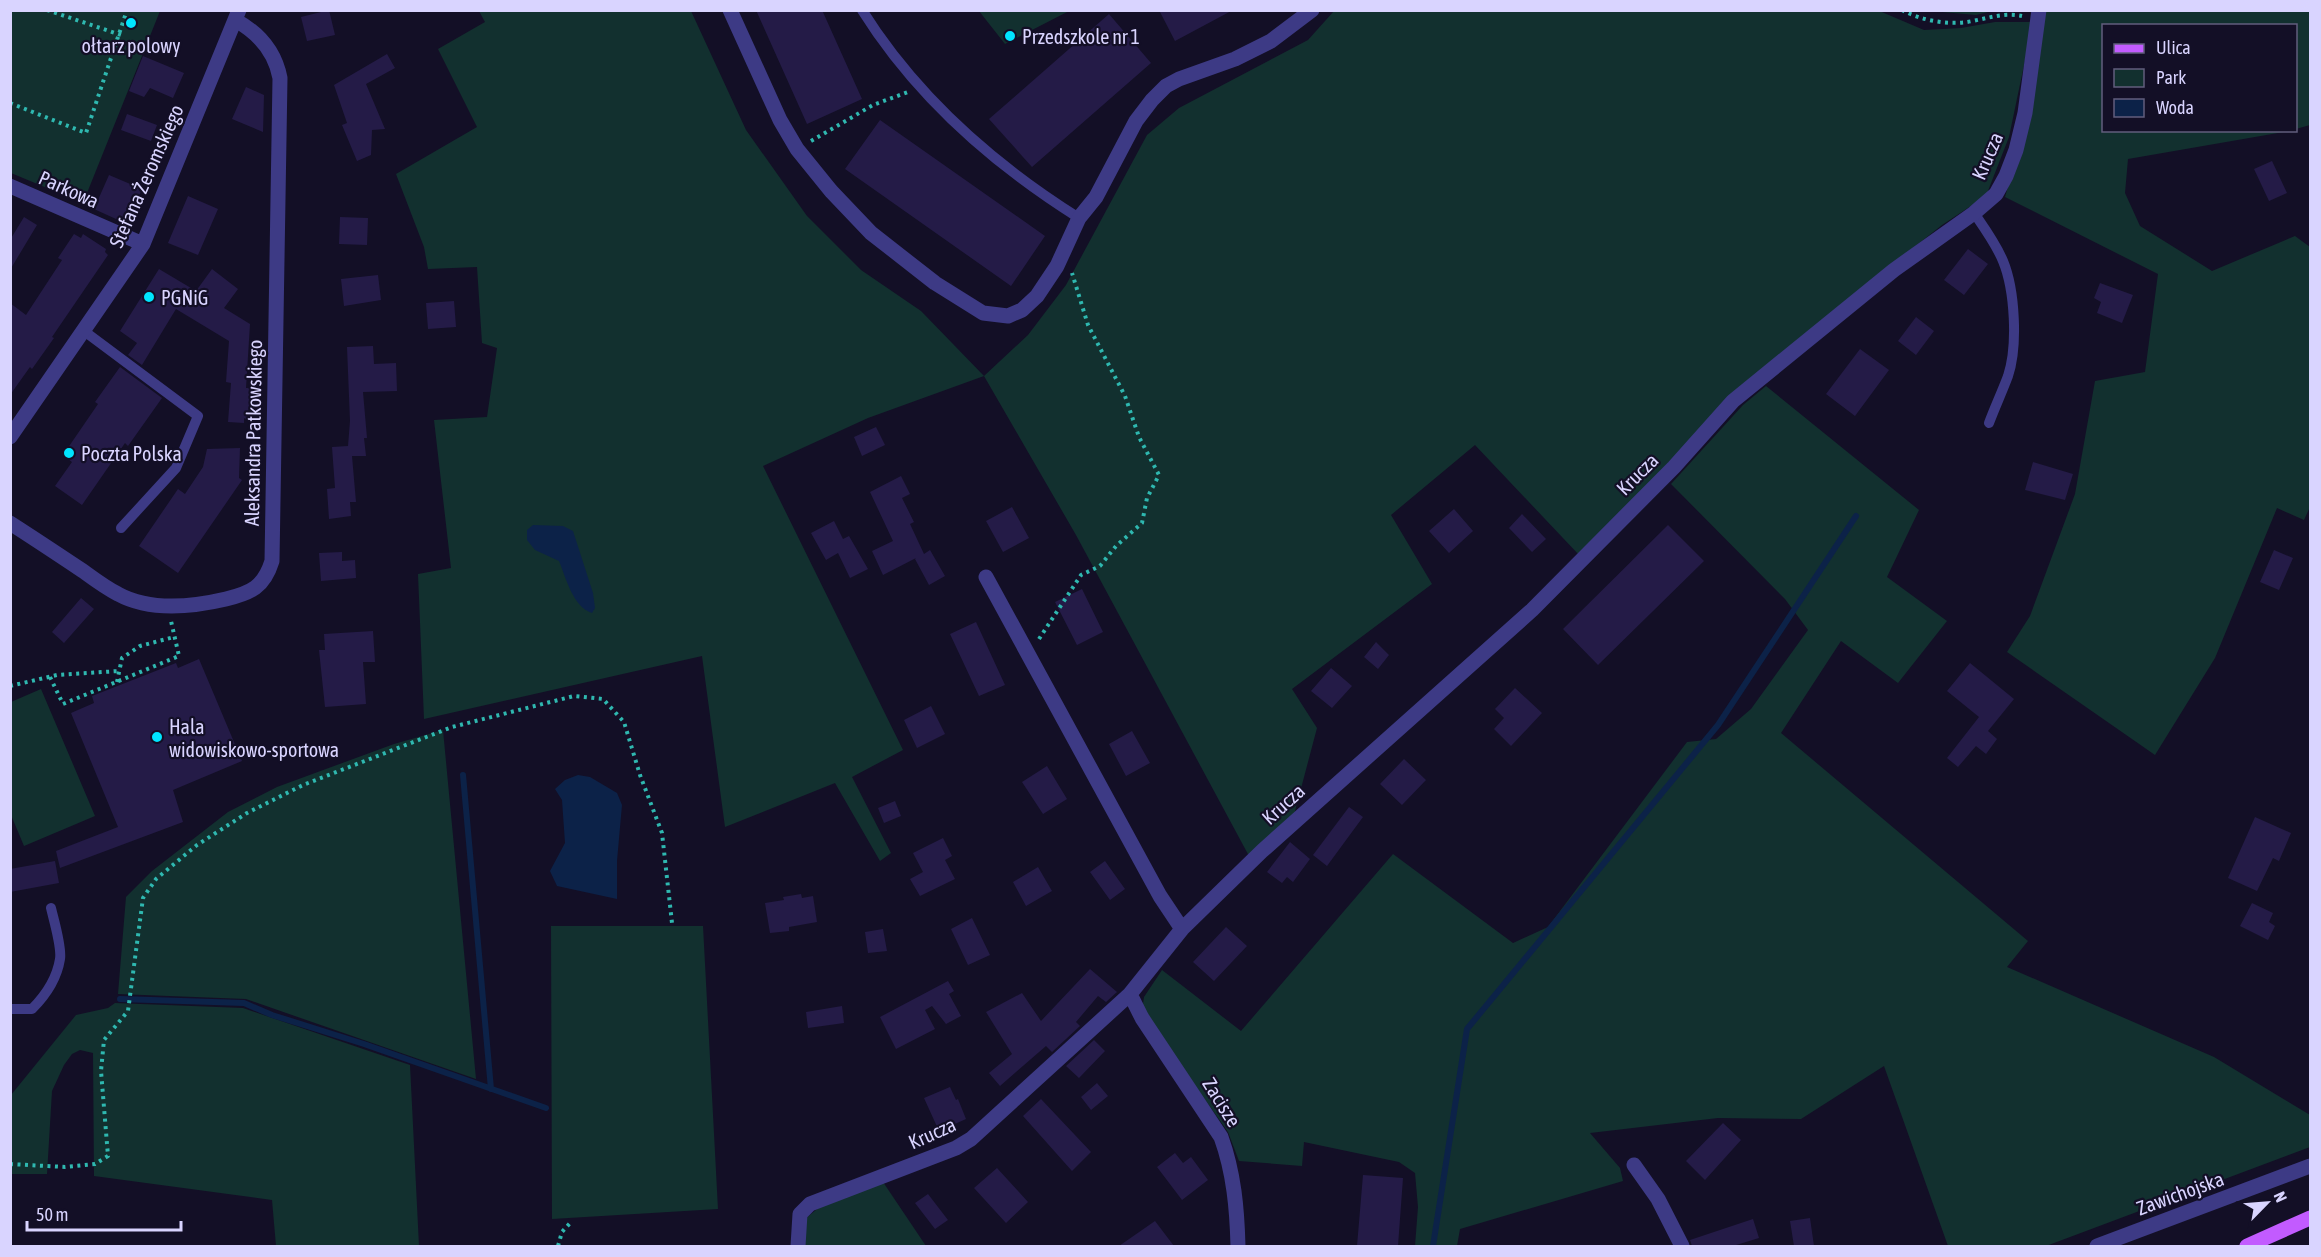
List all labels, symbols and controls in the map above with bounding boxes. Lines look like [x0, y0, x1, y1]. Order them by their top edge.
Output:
marker: ołtarz polowy [124, 16, 138, 30]
legend [2102, 24, 2297, 132]
place label: Przedszkole nr 1 [1022, 25, 1140, 48]
marker: Przedszkole nr 1 [1003, 29, 1017, 43]
place label: ołtarz polowy [82, 34, 180, 57]
text: Ulica [2156, 37, 2191, 58]
text: Park [2156, 67, 2186, 88]
text: Woda [2156, 97, 2194, 118]
street label: Stefana Żeromskiego [104, 101, 188, 251]
street label: Krucza [1967, 129, 2007, 183]
street label: Parkowa [35, 166, 103, 212]
place label: PGNiG [161, 286, 208, 309]
marker: PGNiG [142, 290, 156, 304]
street label: Aleksandra Patkowskiego [240, 340, 266, 526]
place label: Poczta Polska [81, 442, 182, 465]
marker: Poczta Polska [62, 446, 76, 460]
street label: Krucza [1611, 448, 1663, 500]
place label: Hala widowiskowo-sportowa [169, 715, 339, 761]
marker: Hala widowiskowo-sportowa [150, 730, 164, 744]
street label: Krucza [1257, 779, 1309, 829]
street label: Zacisze [1198, 1073, 1246, 1131]
street label: Krucza [905, 1112, 959, 1154]
street label: Zawichojska [2133, 1167, 2227, 1219]
north arrow [2237, 1173, 2297, 1233]
text: N [2270, 1189, 2291, 1205]
scale bar [27, 1194, 182, 1232]
text: 50 m [36, 1204, 68, 1225]

